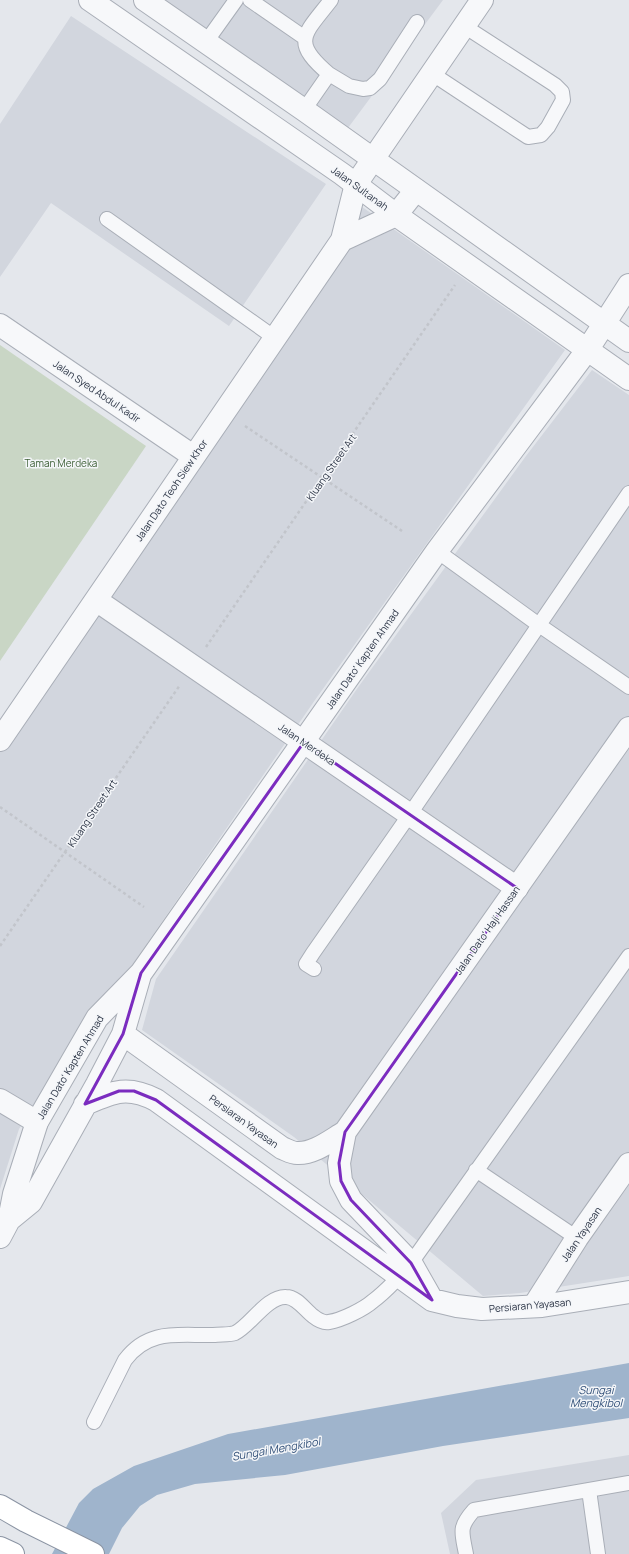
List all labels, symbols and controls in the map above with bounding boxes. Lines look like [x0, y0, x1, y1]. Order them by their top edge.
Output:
street label: Jalan Sultanah [329, 163, 391, 214]
street label: Jalan Syed Abdul Kadir [50, 356, 144, 426]
street label: Kluang Street Art [303, 431, 359, 503]
street label: Jalan Dato Teoh Siew Khor [132, 436, 211, 544]
park label: Taman Merdeka [25, 456, 97, 470]
street label: Jalan Dato' Kapten Ahmad [322, 606, 402, 712]
street label: Jalan Merdeka [276, 720, 338, 768]
street label: Kluang Street Art [64, 776, 120, 850]
street label: Jalan Dato' Haji Hassan [451, 883, 523, 977]
street label: Jalan Dato' Kapten Ahmad [33, 1012, 107, 1122]
street label: Persiaran Yayasan [206, 1091, 282, 1151]
street label: Jalan Yayasan [557, 1204, 605, 1264]
street label: Persiaran Yayasan [488, 1294, 572, 1316]
water label: Sungai Mengkibol [570, 1382, 624, 1410]
water label: Sungai Mengkibol [231, 1433, 323, 1464]

